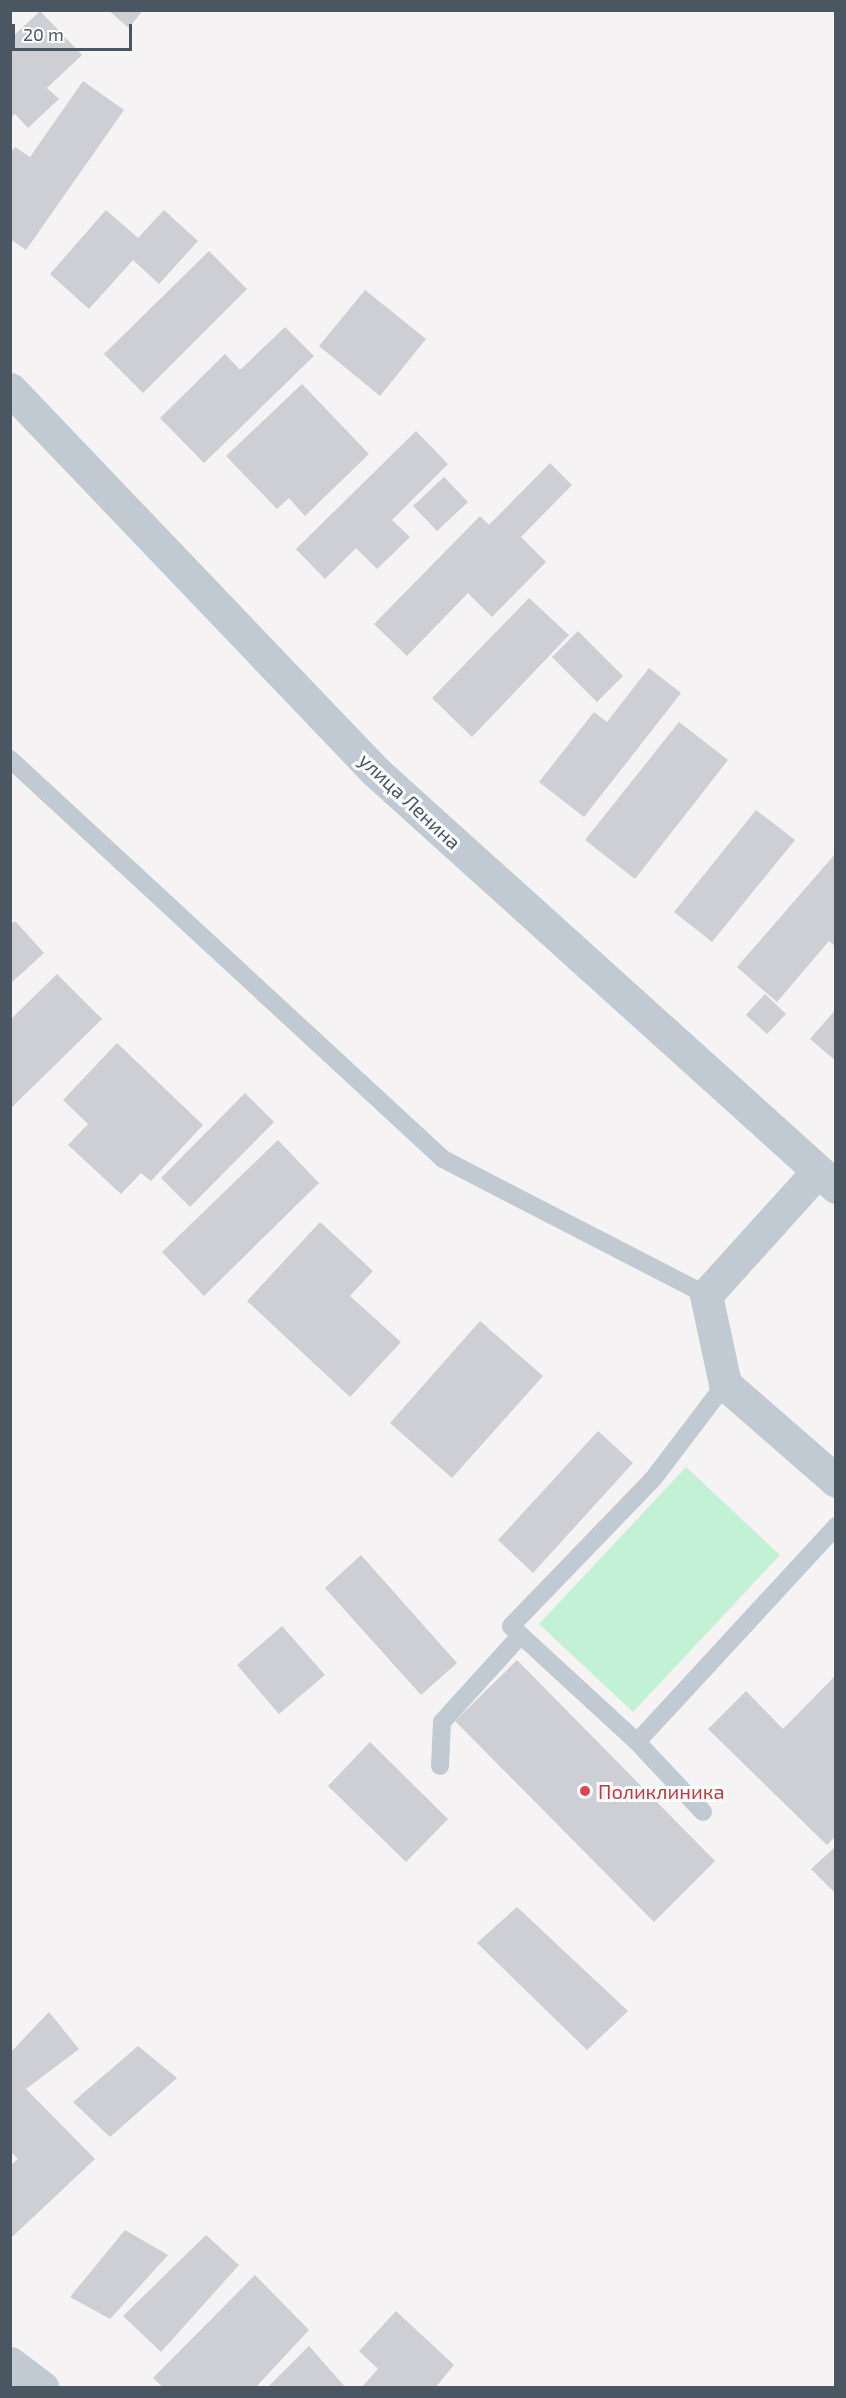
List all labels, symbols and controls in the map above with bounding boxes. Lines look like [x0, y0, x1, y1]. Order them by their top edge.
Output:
scale bar [15, 12, 135, 50]
text: 20 m [23, 23, 64, 45]
street label: улица Ленина [354, 748, 466, 854]
place label: Поликлиника [598, 1779, 724, 1803]
marker: Поликлиника [576, 1782, 594, 1800]

